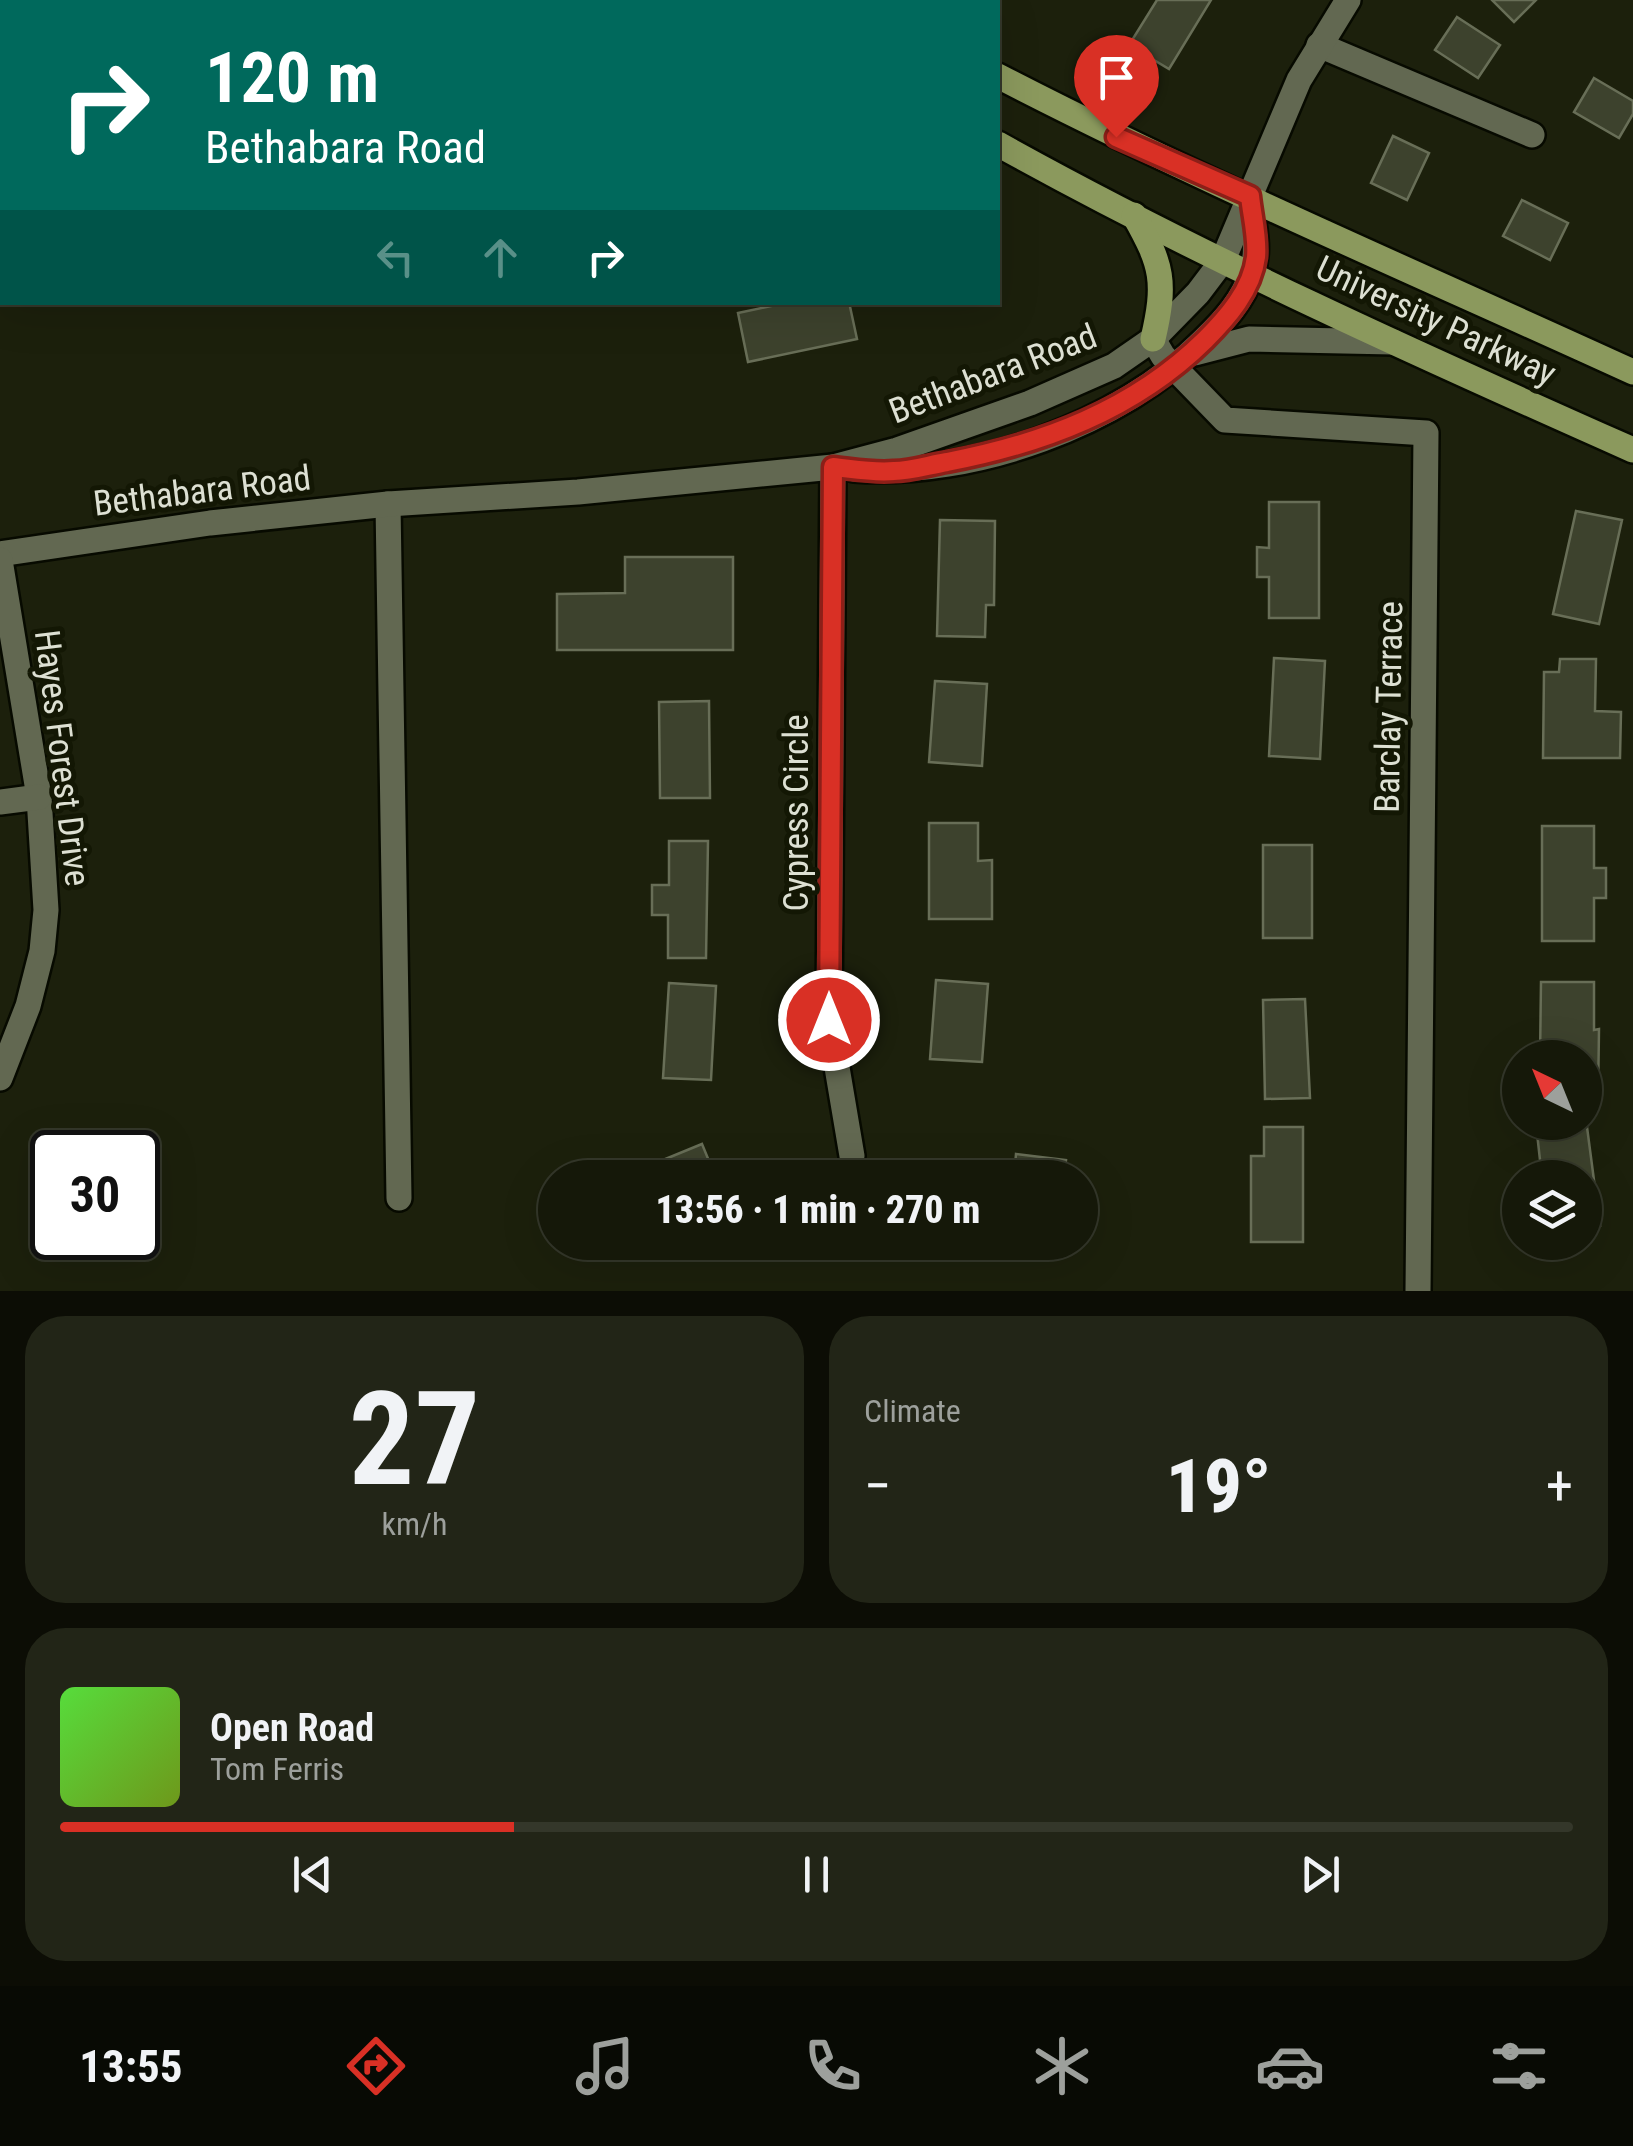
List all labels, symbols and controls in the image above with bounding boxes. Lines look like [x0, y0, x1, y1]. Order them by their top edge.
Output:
pin [1074, 35, 1159, 138]
text: 120 m [205, 37, 379, 119]
icon: right [40, 40, 170, 170]
icon: arrive [1089, 50, 1144, 105]
text: Bethabara Road [205, 121, 486, 174]
icon: left [368, 230, 423, 285]
icon: ahead [473, 230, 528, 285]
icon: right [578, 230, 633, 285]
street label: University Parkway [1310, 248, 1562, 394]
street label: Bethabara Road [884, 316, 1102, 432]
street label: Bethabara Road [91, 457, 313, 525]
street label: Barclay Terrace [1367, 601, 1411, 813]
street label: Hayes Forest Drive [26, 627, 98, 889]
street label: Cypress Circle [776, 714, 817, 912]
position arrow [777, 968, 881, 1072]
north arrow [1502, 1040, 1602, 1140]
map controls [1502, 1040, 1602, 1260]
speed limit sign: 30 [30, 1130, 160, 1260]
button: layers [1502, 1160, 1602, 1260]
text: 13:56 · 1 min · 270 m [656, 1188, 980, 1232]
text: 27 [349, 1363, 480, 1516]
text: Climate [864, 1392, 961, 1430]
text: 19° [1166, 1442, 1271, 1530]
text: − [864, 1454, 892, 1518]
text: + [1546, 1454, 1573, 1518]
text: km/h [382, 1505, 447, 1543]
text: Open Road [210, 1706, 374, 1750]
text: Tom Ferris [210, 1750, 344, 1788]
icon: previous [285, 1847, 340, 1902]
icon: pause [789, 1847, 844, 1902]
icon: next [1293, 1847, 1348, 1902]
icon: directions [341, 2031, 411, 2101]
icon: music [570, 2031, 640, 2101]
icon: phone [798, 2031, 868, 2101]
icon: climate [1027, 2031, 1097, 2101]
icon: car [1255, 2031, 1325, 2101]
icon: filters [1484, 2031, 1554, 2101]
text: 13:55 [79, 2040, 183, 2093]

